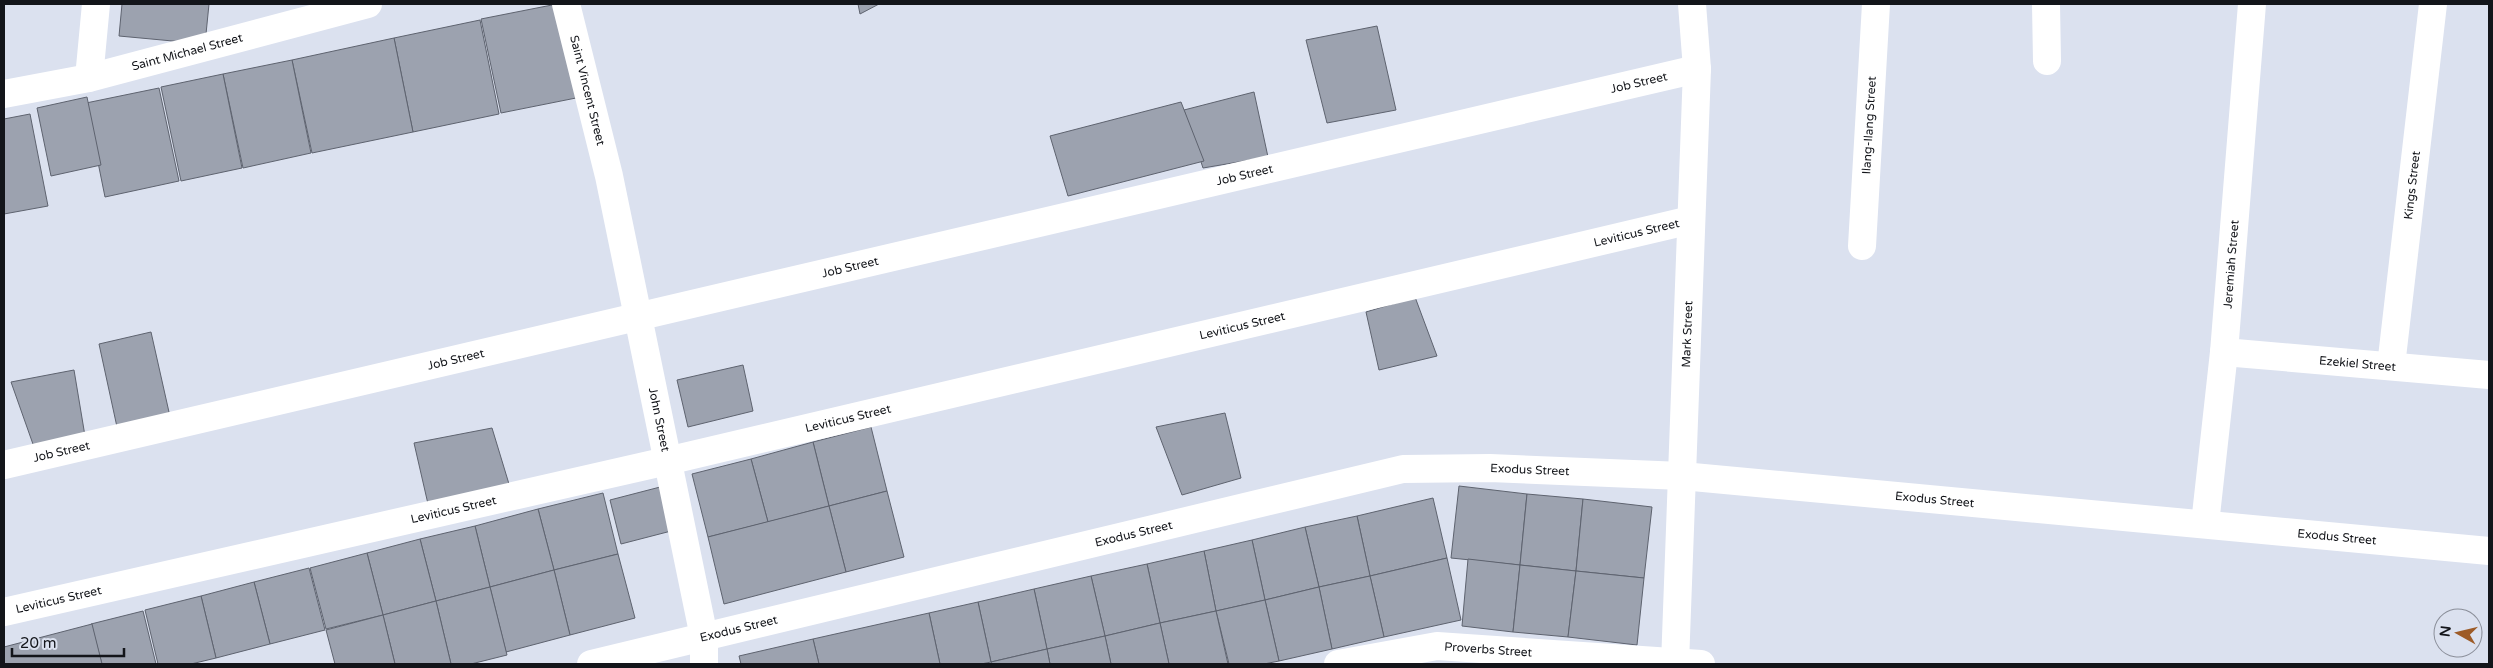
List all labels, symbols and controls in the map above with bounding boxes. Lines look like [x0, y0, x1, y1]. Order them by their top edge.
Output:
street label: Saint Michael Street [130, 30, 245, 73]
street label: Saint Vincent Street [567, 34, 608, 147]
street label: Job Street [1609, 69, 1669, 96]
street label: Ilang-Ilang Street [1859, 75, 1879, 175]
street label: Kings Street [2401, 150, 2423, 220]
street label: Job Street [1215, 161, 1275, 188]
street label: Leviticus Street [1592, 216, 1681, 250]
street label: Jeremiah Street [2221, 219, 2242, 309]
street label: Job Street [820, 254, 880, 280]
street label: Mark Street [1679, 300, 1695, 368]
street label: Leviticus Street [1198, 309, 1287, 342]
street label: Job Street [426, 346, 486, 373]
street label: Ezekiel Street [2318, 353, 2397, 374]
street label: John Street [646, 386, 673, 453]
street label: Leviticus Street [804, 401, 893, 435]
street label: Job Street [32, 438, 92, 465]
street label: Exodus Street [1490, 461, 1570, 478]
street label: Exodus Street [1894, 489, 1975, 510]
street label: Leviticus Street [409, 493, 498, 526]
street label: Exodus Street [1093, 518, 1174, 550]
street label: Exodus Street [2297, 526, 2378, 548]
street label: Leviticus Street [14, 583, 103, 616]
north arrow [2433, 608, 2483, 658]
street label: Exodus Street [699, 612, 779, 645]
text: N [2436, 625, 2455, 638]
scale bar [12, 626, 125, 658]
text: 20 m [20, 634, 57, 652]
street label: Proverbs Street [1444, 640, 1533, 660]

